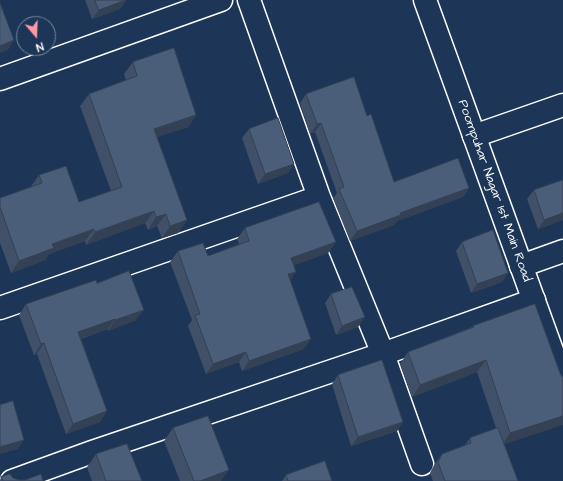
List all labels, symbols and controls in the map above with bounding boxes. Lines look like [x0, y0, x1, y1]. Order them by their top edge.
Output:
north arrow [16, 16, 56, 56]
text: N [34, 39, 45, 55]
street label: Poompuhar Nagar 1st Main Road [454, 98, 534, 284]

